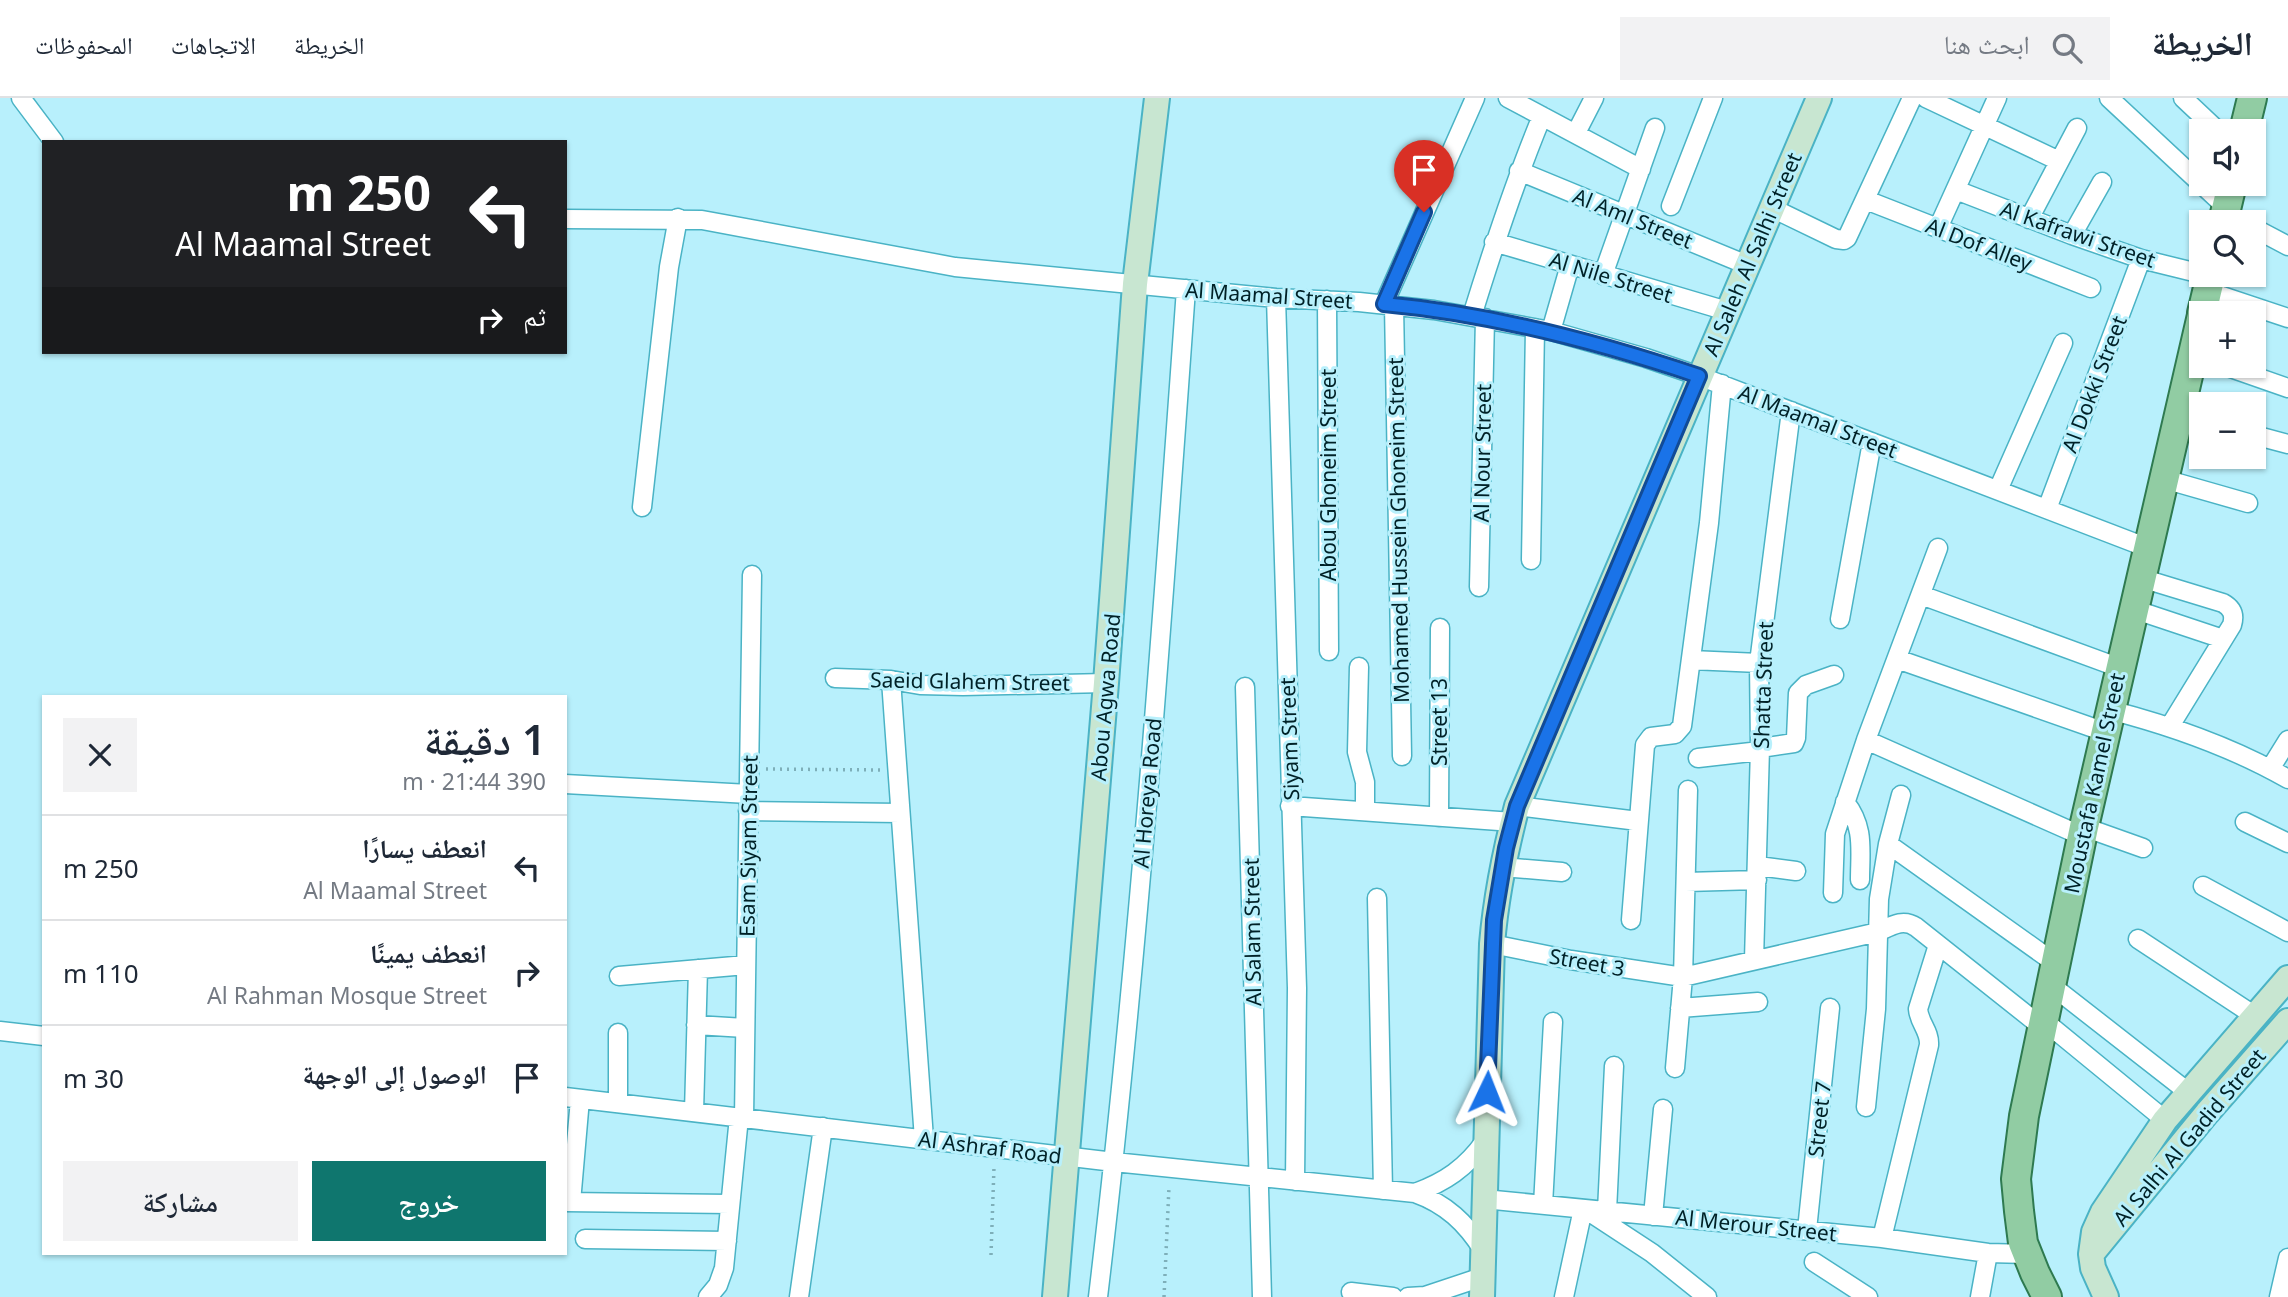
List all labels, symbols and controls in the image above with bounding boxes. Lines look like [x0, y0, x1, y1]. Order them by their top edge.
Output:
search box [1620, 17, 2110, 80]
text: الخريطة [2152, 20, 2253, 65]
text: ابحث هنا [1944, 26, 2030, 62]
text: المحفوظات [35, 28, 133, 61]
text: الاتجاهات [171, 28, 256, 61]
text: الخريطة [294, 28, 365, 61]
icon: search [2048, 29, 2086, 67]
map controls [2189, 119, 2266, 469]
button: sound [2189, 119, 2266, 196]
pin [1394, 140, 1454, 212]
street label: Al Saleh Al Salhi Street [1696, 147, 1808, 360]
icon: arrive [1405, 151, 1443, 189]
text: 250 m [286, 159, 431, 225]
icon: left [455, 168, 546, 259]
street label: Al Aml Street [1569, 181, 1697, 255]
street label: Al Kafrawi Street [1997, 194, 2160, 274]
button: search [2189, 210, 2266, 287]
street label: Al Dof Alley [1922, 211, 2036, 277]
text: Al Maamal Street [175, 222, 431, 265]
street label: Al Nile Street [1546, 245, 1676, 309]
street label: Al Maamal Street [1184, 275, 1354, 315]
text: ثم [523, 298, 546, 334]
icon: right [471, 301, 509, 339]
button: + [2189, 301, 2266, 378]
street label: Al Dokki Street [2055, 311, 2133, 456]
street label: Mohamed Hussein Ghoneim Street [1381, 357, 1415, 703]
street label: Abou Ghoneim Street [1314, 368, 1342, 581]
street label: Al Maamal Street [1735, 378, 1902, 464]
street label: Al Nour Street [1467, 383, 1497, 523]
button: − [2189, 392, 2266, 469]
street label: Abou Agwa Road [1084, 612, 1126, 782]
street label: Shatta Street [1747, 620, 1779, 749]
street label: Saeid Glahem Street [870, 665, 1071, 697]
street label: Moustafa Kamel Street [2057, 670, 2131, 896]
street label: Siyam Street [1273, 677, 1305, 801]
street label: Street 13 [1425, 678, 1453, 766]
text: 1 دقيقة [424, 710, 546, 767]
street label: Al Horeya Road [1126, 717, 1168, 869]
button: close [63, 718, 137, 792]
street label: Esam Siyam Street [732, 754, 764, 937]
text: 390 m · 21:44 [402, 765, 546, 797]
text: انعطف يسارًا [362, 830, 487, 866]
icon: left [508, 849, 546, 887]
text: 250 m [63, 850, 139, 886]
street label: Al Salam Street [1237, 857, 1267, 1007]
text: Al Maamal Street [303, 874, 487, 906]
text: انعطف يمينًا [370, 935, 487, 971]
street label: Street 3 [1547, 942, 1627, 982]
icon: right [508, 954, 546, 992]
text: 110 m [63, 955, 139, 991]
text: Al Rahman Mosque Street [207, 979, 487, 1011]
street label: Al Salhi Al Gadid Street [2106, 1042, 2272, 1232]
position arrow [1450, 1055, 1524, 1129]
text: الوصول إلى الوجهة [303, 1056, 487, 1092]
icon: arrive [508, 1059, 546, 1097]
text: 30 m [63, 1060, 124, 1096]
street label: Street 7 [1801, 1080, 1837, 1158]
street label: Al Ashraf Road [917, 1124, 1063, 1170]
button: مشاركة [63, 1161, 298, 1241]
button: خروج [312, 1161, 546, 1241]
street label: Al Merour Street [1674, 1203, 1838, 1247]

